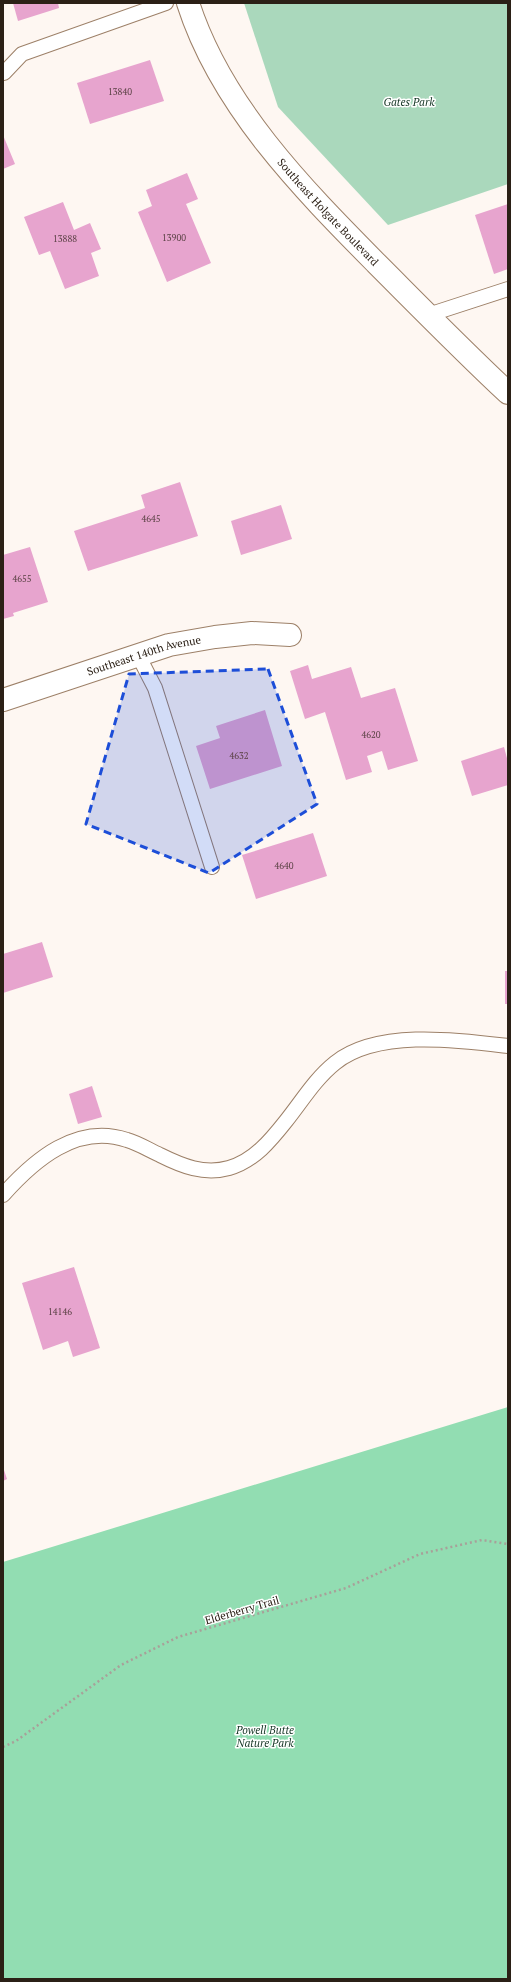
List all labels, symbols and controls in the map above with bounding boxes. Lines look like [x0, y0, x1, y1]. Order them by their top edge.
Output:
house number: 13840 [108, 86, 132, 98]
park label: Gates Park [383, 95, 435, 109]
street label: Southeast Holgate Boulevard [275, 155, 382, 269]
house number: 13900 [162, 232, 186, 244]
house number: 13888 [53, 233, 77, 245]
house number: 4645 [141, 513, 161, 525]
house number: 4655 [12, 573, 32, 585]
street label: Southeast 140th Avenue [85, 632, 202, 679]
house number: 4620 [361, 729, 381, 741]
house number: 4632 [229, 750, 249, 762]
house number: 4640 [274, 860, 294, 872]
house number: 14146 [48, 1306, 72, 1318]
street label: Elderberry Trail [203, 1593, 281, 1627]
park label: Powell Butte Nature Park [235, 1723, 294, 1750]

